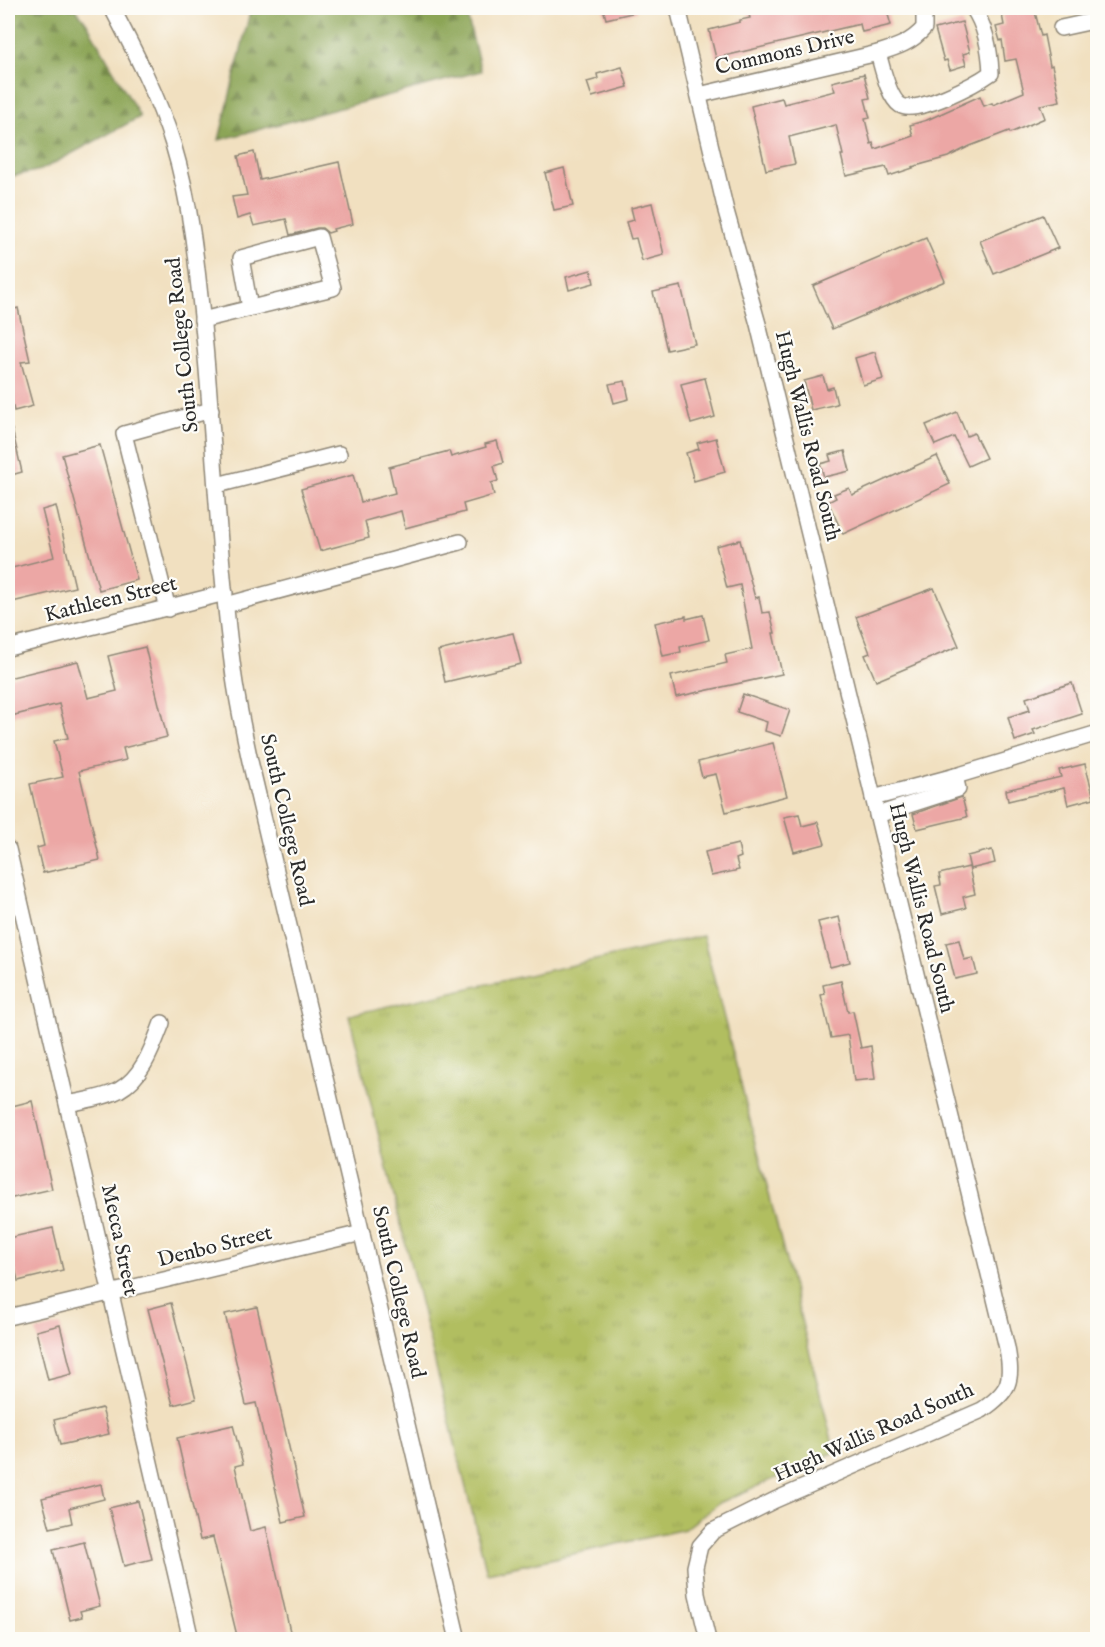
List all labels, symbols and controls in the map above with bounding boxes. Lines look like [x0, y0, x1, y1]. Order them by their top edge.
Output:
street label: Commons Drive [713, 24, 858, 82]
street label: South College Road [160, 255, 206, 434]
street label: Hugh Wallis Road South [768, 328, 846, 544]
street label: Kathleen Street [42, 571, 180, 629]
street label: South College Road [253, 731, 319, 910]
street label: Hugh Wallis Road South [882, 800, 960, 1016]
street label: Mecca Street [94, 1182, 144, 1298]
street label: South College Road [365, 1203, 431, 1382]
street label: Denbo Street [155, 1220, 275, 1274]
street label: Hugh Wallis Road South [770, 1377, 978, 1489]

